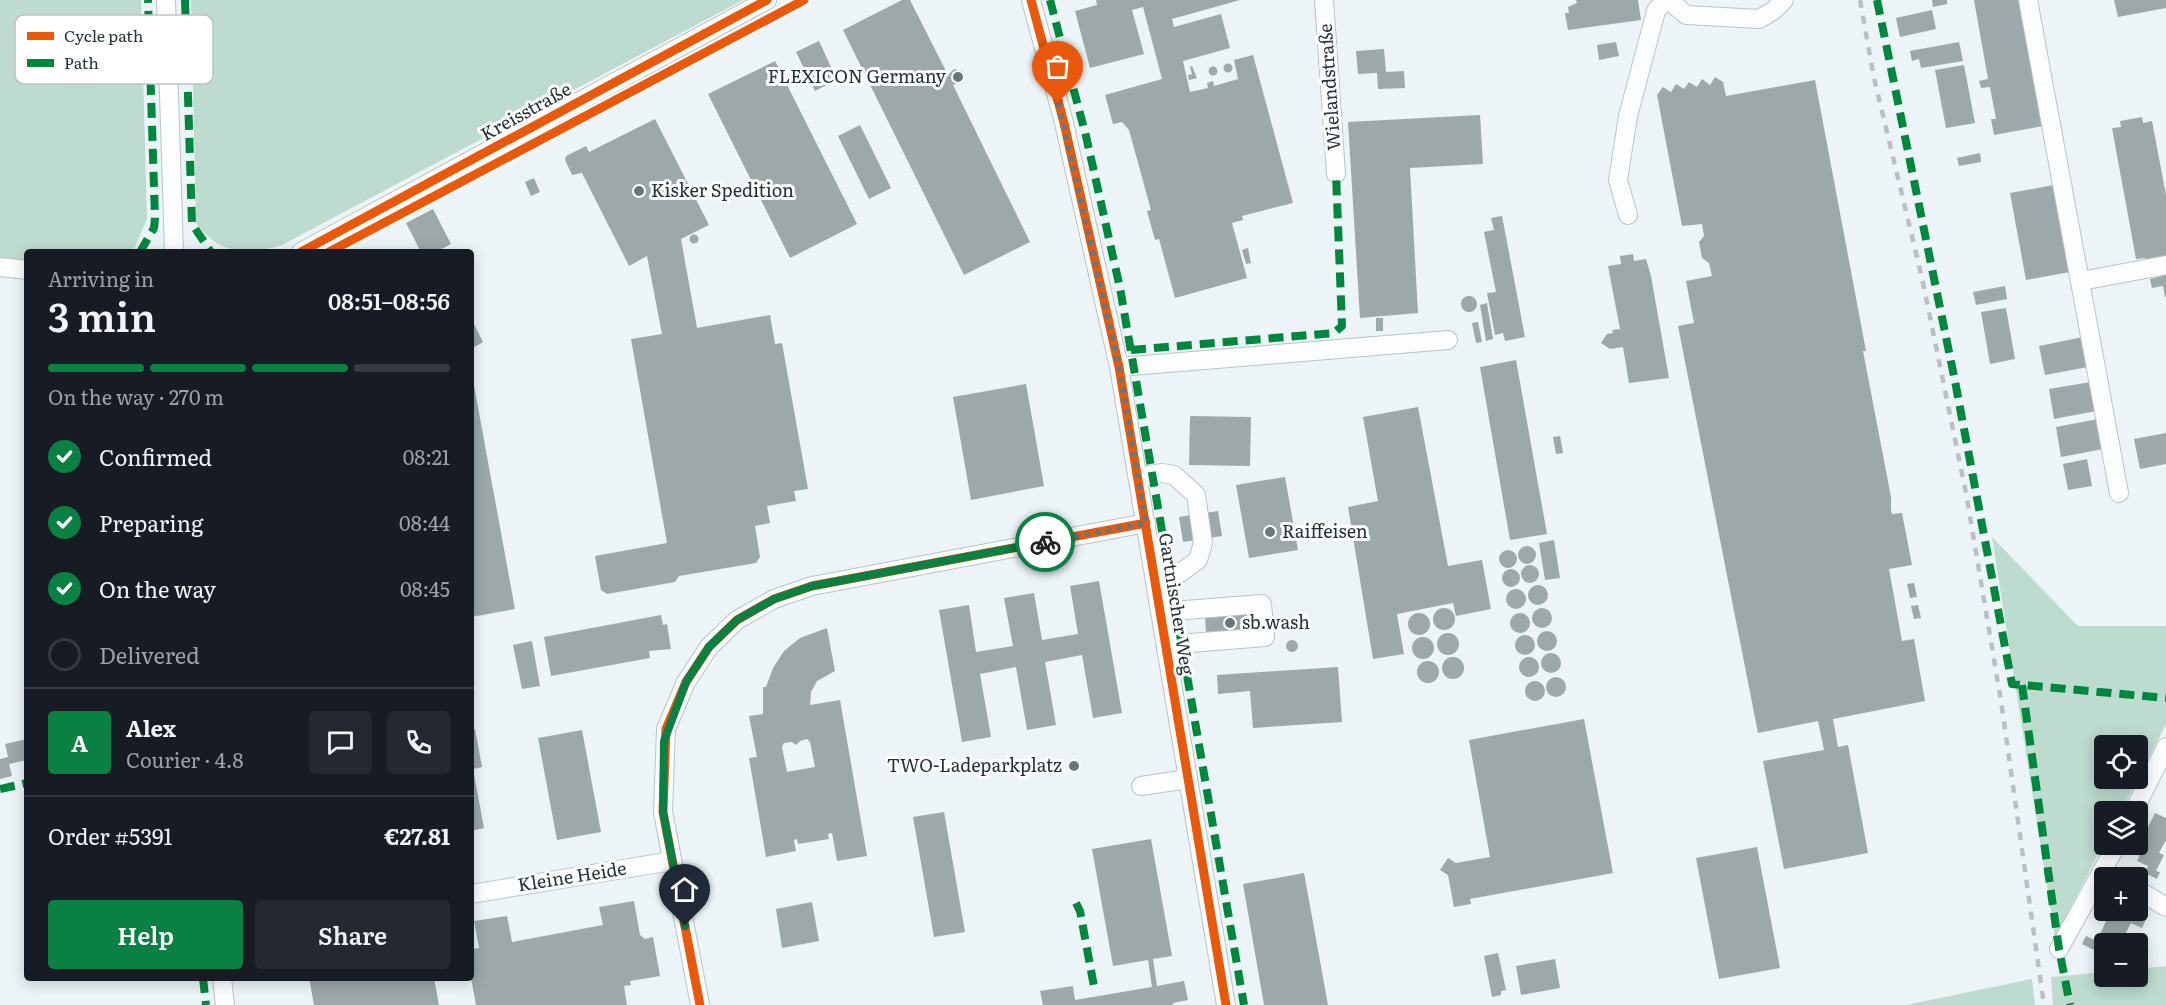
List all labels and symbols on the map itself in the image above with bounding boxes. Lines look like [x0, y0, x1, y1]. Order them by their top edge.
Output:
legend [15, 15, 213, 84]
text: Cycle path [64, 23, 144, 47]
street label: Wielandstraße [1311, 23, 1346, 152]
pin [1032, 41, 1083, 103]
text: Path [64, 50, 99, 74]
place label: FLEXICON Germany [768, 62, 947, 89]
marker: FLEXICON Germany [951, 70, 965, 84]
street label: Kreisstraße [475, 75, 576, 147]
place label: Kisker Spedition [651, 176, 794, 203]
marker: Kisker Spedition [632, 184, 646, 198]
courier [1015, 512, 1075, 572]
place label: Raiffeisen [1282, 517, 1368, 544]
marker: Raiffeisen [1263, 525, 1277, 539]
street label: Gartnischer Weg [1153, 531, 1202, 678]
place label: sb.wash [1242, 608, 1310, 635]
marker: sb.wash [1223, 616, 1237, 630]
place label: TWO-Ladeparkplatz [887, 751, 1062, 778]
marker: TWO-Ladeparkplatz [1067, 759, 1081, 773]
street label: Kleine Heide [515, 854, 628, 897]
pin [659, 864, 710, 926]

